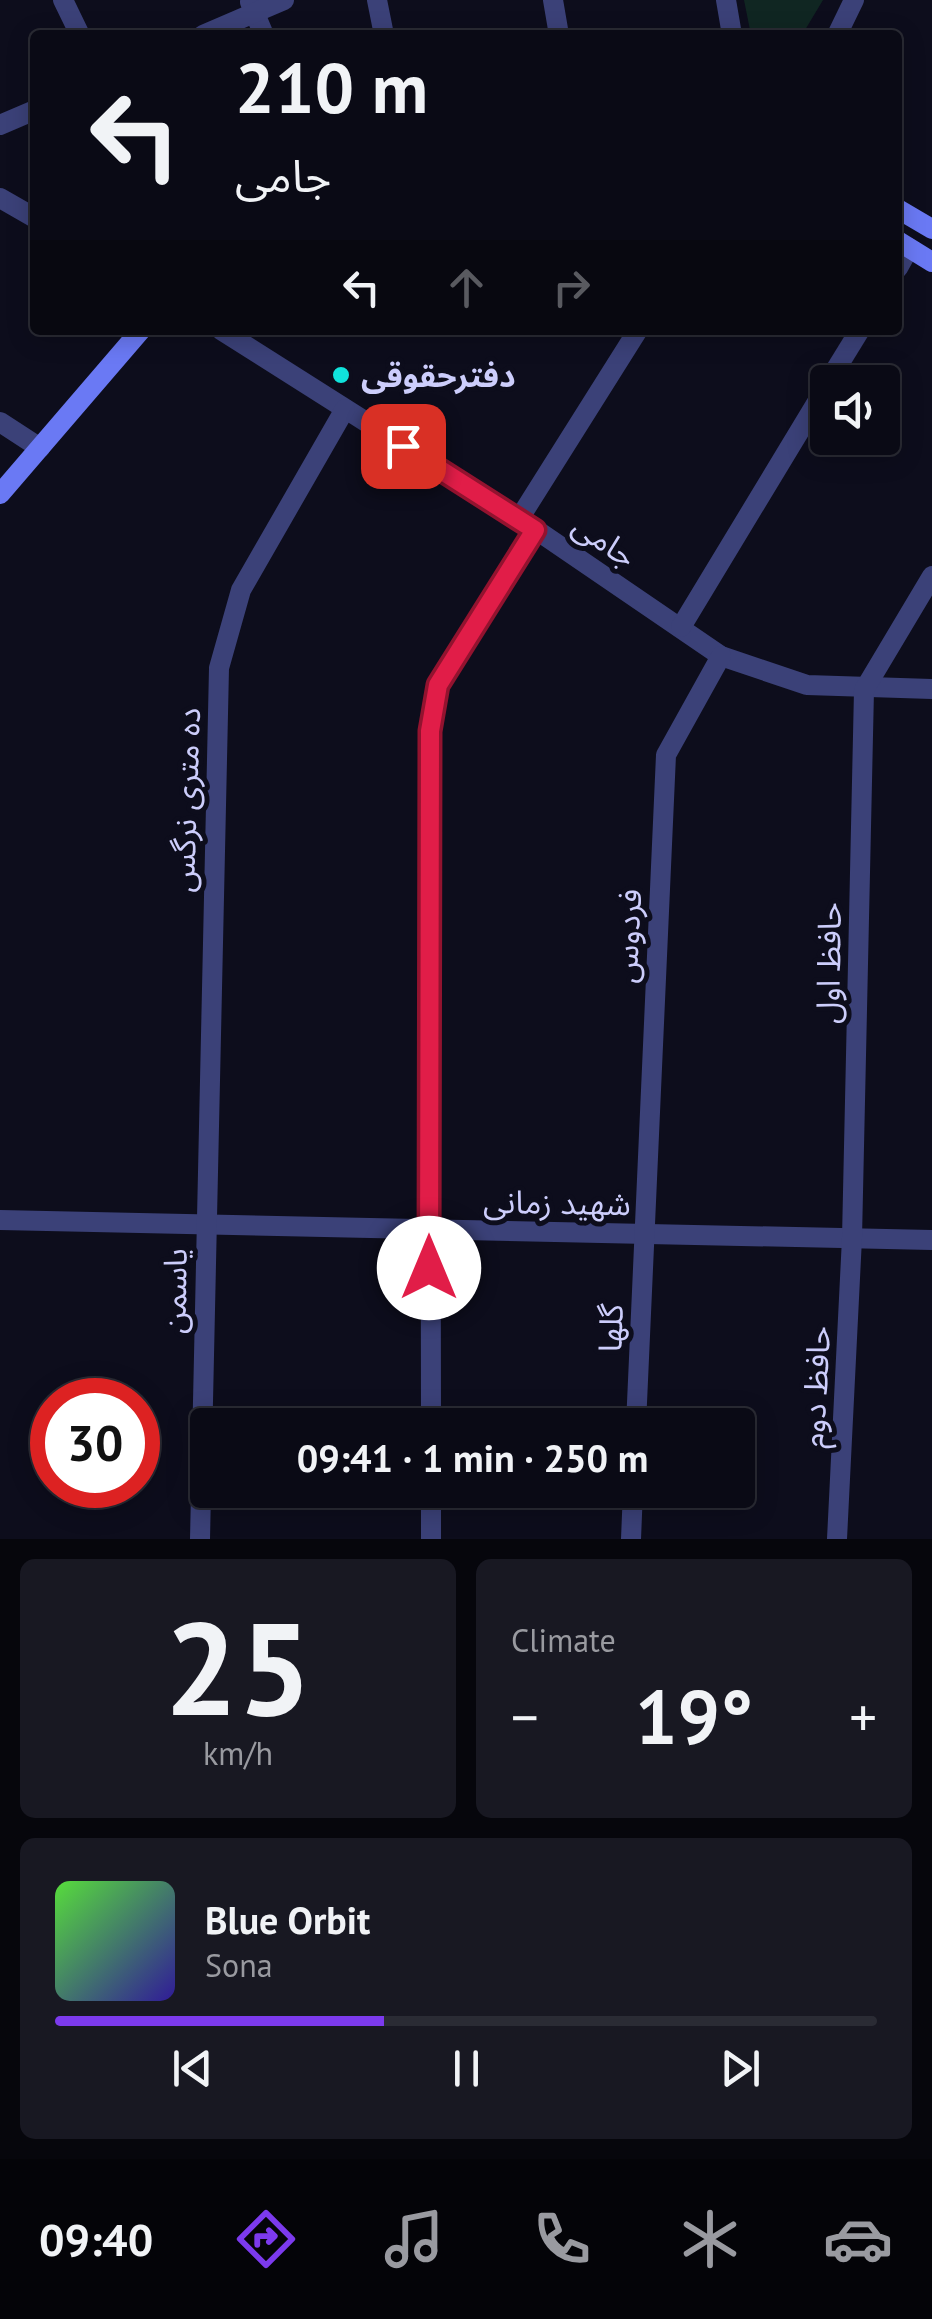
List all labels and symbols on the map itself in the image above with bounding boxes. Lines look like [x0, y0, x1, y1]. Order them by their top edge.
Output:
place label: دفترحقوقی [361, 354, 516, 396]
marker: دفترحقوقی [330, 364, 352, 386]
pin [361, 404, 446, 489]
street label: جامی [565, 503, 645, 577]
street label: ده متری نرگس [161, 707, 209, 893]
street label: فردوس [604, 888, 650, 984]
street label: حافظ اول [806, 902, 850, 1024]
street label: شهید زمانی [483, 1180, 631, 1224]
position arrow [377, 1216, 481, 1320]
street label: یاسمن [152, 1248, 196, 1334]
street label: گلها [588, 1302, 632, 1353]
street label: حافظ دوم [791, 1325, 843, 1450]
speed limit sign: 30 [30, 1378, 160, 1508]

